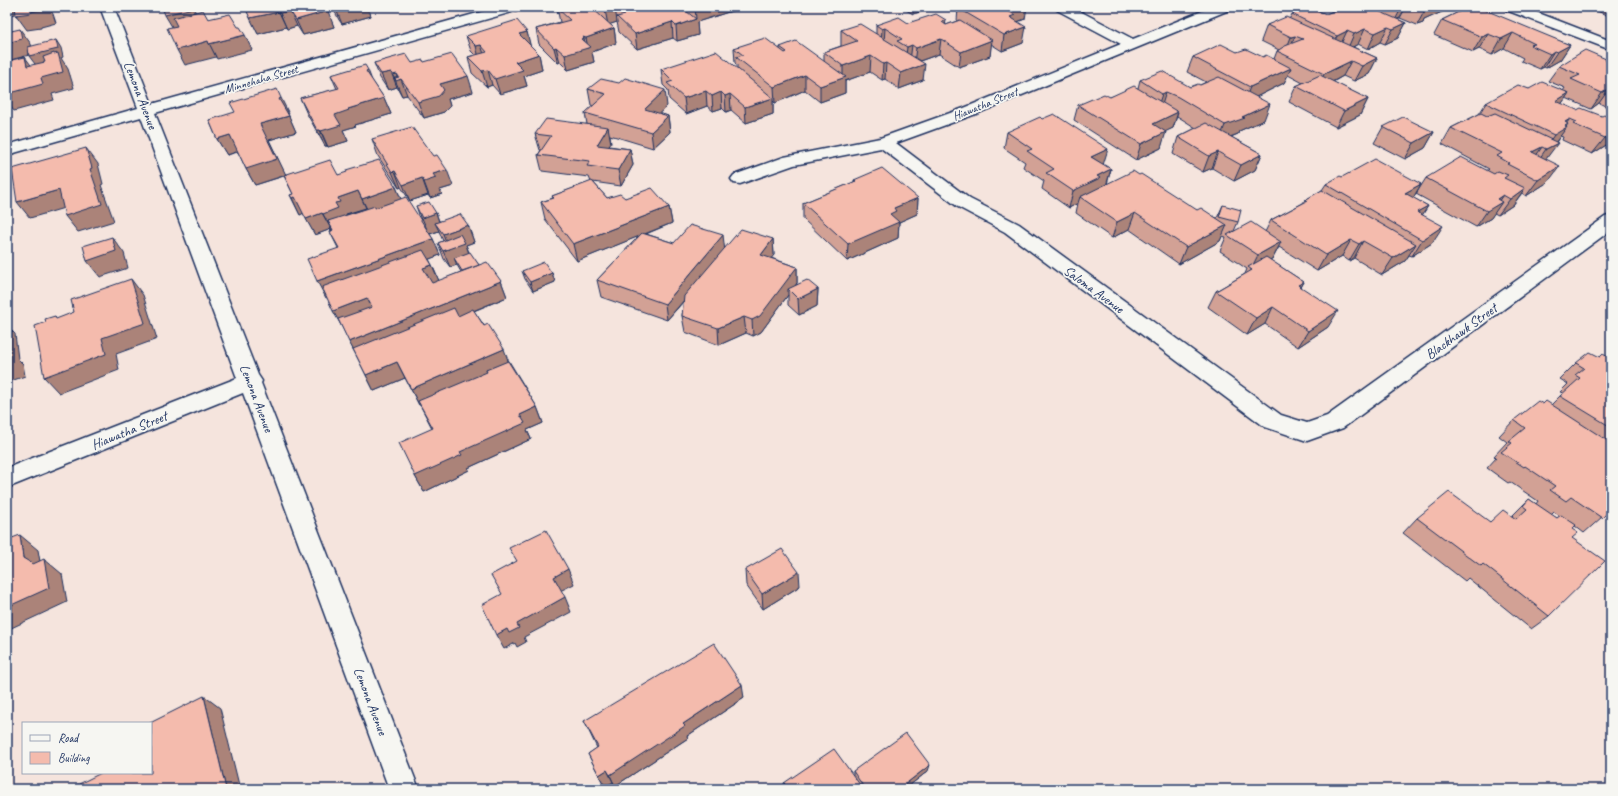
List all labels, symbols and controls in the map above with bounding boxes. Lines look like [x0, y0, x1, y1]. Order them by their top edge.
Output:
street label: Lemona Avenue [120, 59, 162, 133]
street label: Minnehaha Street [222, 61, 301, 97]
street label: Hiawatha Street [950, 83, 1022, 124]
street label: Saloma Avenue [1060, 262, 1128, 318]
street label: Blackhawk Street [1422, 298, 1502, 363]
street label: Lemona Avenue [236, 362, 278, 436]
street label: Hiawatha Street [89, 407, 172, 453]
street label: Lemona Avenue [350, 665, 392, 739]
legend [22, 722, 152, 774]
text: Road [58, 730, 80, 746]
text: Building [58, 750, 90, 766]

